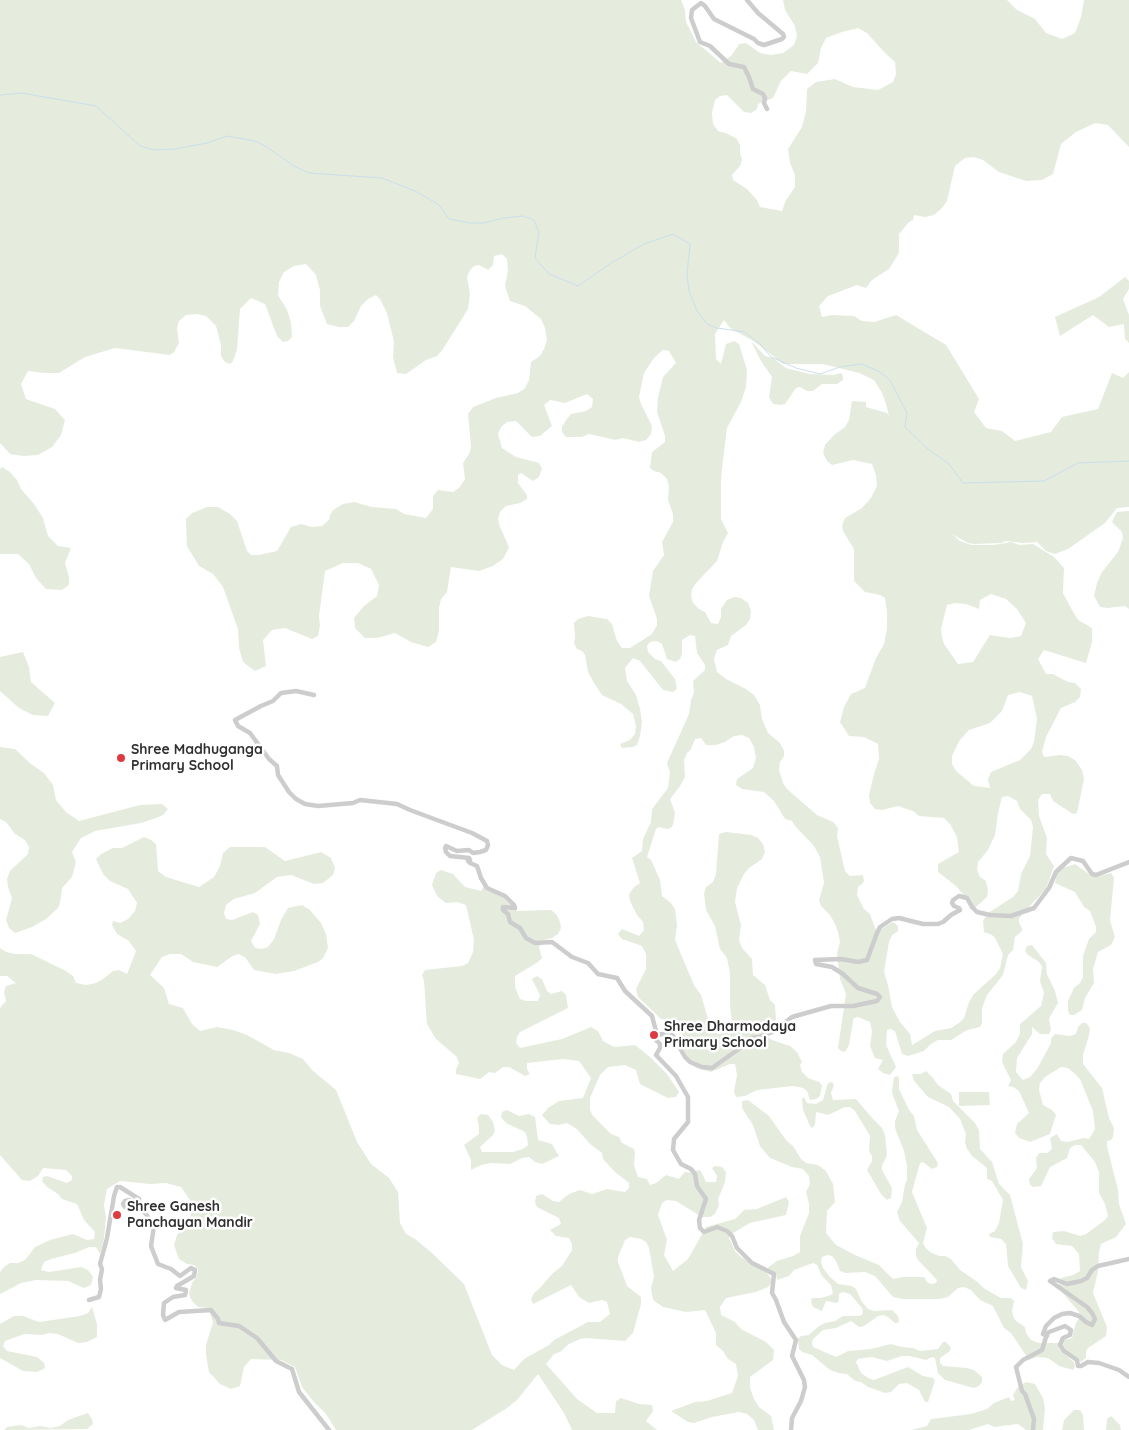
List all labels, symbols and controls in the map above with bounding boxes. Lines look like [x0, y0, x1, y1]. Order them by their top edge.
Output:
place label: Shree Madhuganga Primary School [131, 742, 263, 774]
marker: Shree Madhuganga Primary School [115, 752, 127, 764]
place label: Shree Dharmodaya Primary School [664, 1019, 796, 1052]
marker: Shree Dharmodaya Primary School [648, 1029, 660, 1041]
place label: Shree Ganesh Panchayan Mandir [127, 1199, 253, 1232]
marker: Shree Ganesh Panchayan Mandir [111, 1209, 123, 1221]

